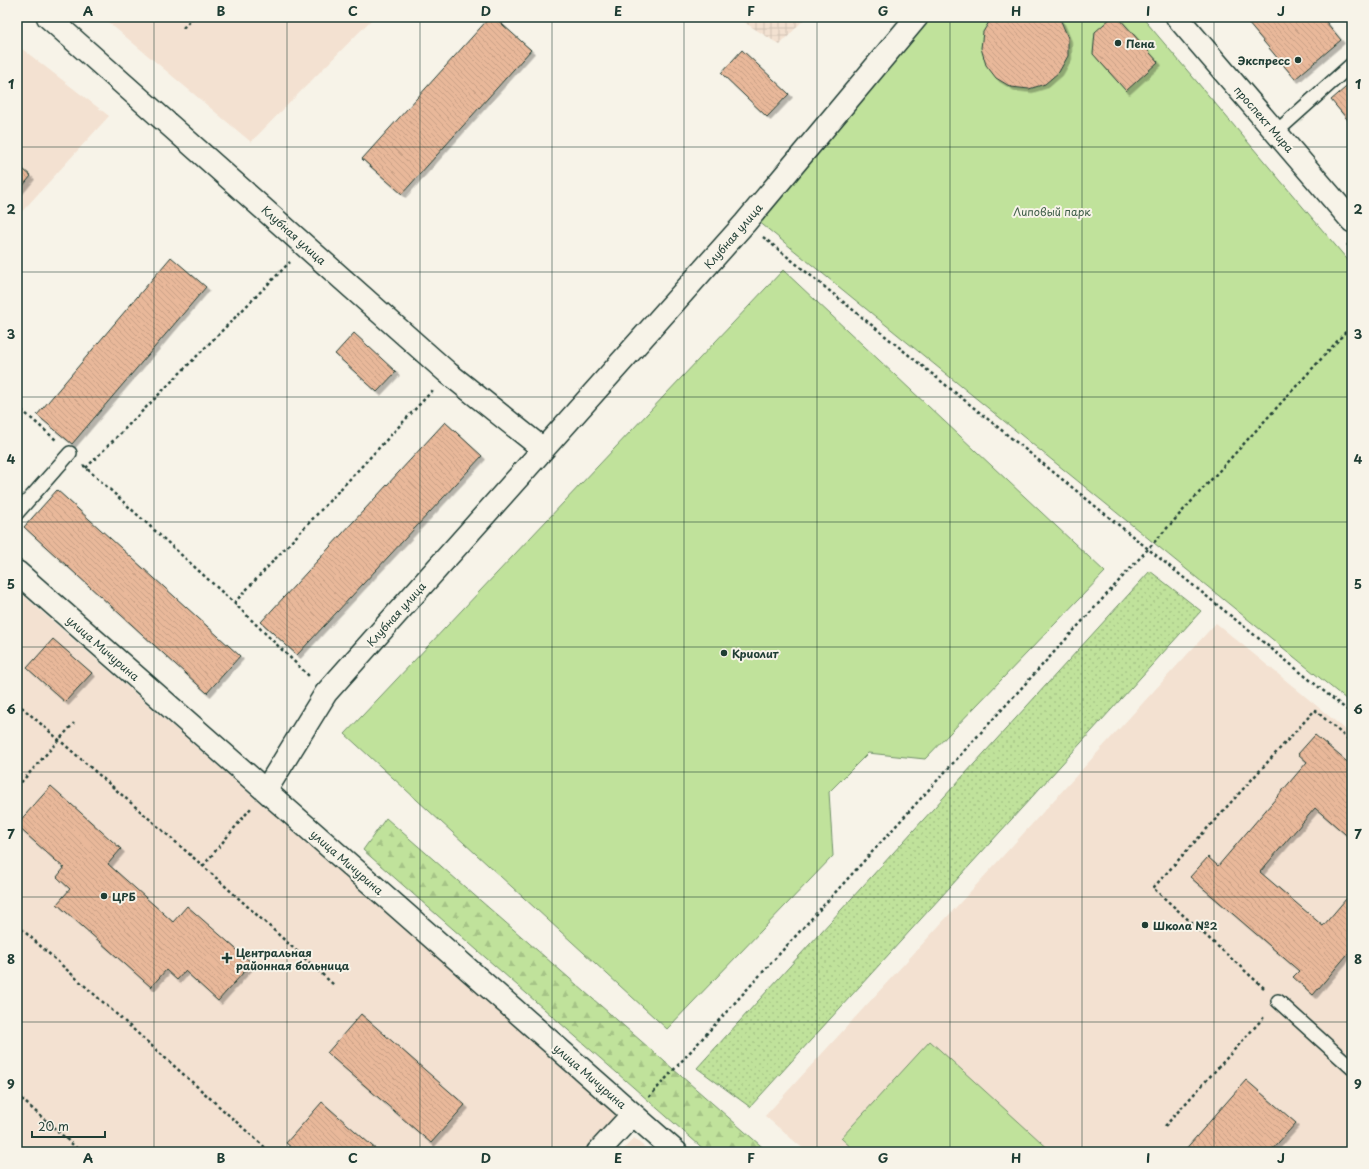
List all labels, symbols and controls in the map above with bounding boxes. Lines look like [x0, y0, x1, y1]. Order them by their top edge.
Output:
text: A [83, 1, 93, 20]
text: B [217, 1, 226, 20]
text: C [348, 1, 358, 20]
text: D [481, 1, 491, 20]
text: E [614, 1, 622, 20]
text: F [747, 1, 755, 20]
text: G [878, 1, 888, 20]
text: H [1011, 1, 1021, 20]
text: I [1146, 1, 1150, 20]
text: J [1277, 1, 1285, 20]
place label: Пена [1126, 35, 1156, 52]
marker: Пена [1113, 38, 1123, 48]
place label: Экспресс [1238, 52, 1290, 69]
marker: Экспресс [1293, 55, 1303, 65]
text: 1 [8, 74, 14, 93]
text: 1 [1355, 74, 1361, 93]
street label: проспект Мира [1230, 82, 1298, 156]
text: 2 [6, 199, 16, 218]
text: 2 [1353, 199, 1363, 218]
street label: Клубная улица [700, 200, 766, 272]
street label: Клубная улица [258, 201, 330, 269]
park label: Липовый парк [1013, 203, 1091, 220]
text: 3 [7, 324, 16, 343]
text: 3 [1354, 324, 1363, 343]
text: 4 [7, 449, 16, 468]
text: 4 [1354, 449, 1363, 468]
text: 5 [7, 574, 15, 593]
text: 5 [1354, 574, 1362, 593]
street label: Клубная улица [362, 578, 430, 650]
street label: улица Мичурина [63, 612, 143, 685]
place label: Криолит [732, 645, 779, 662]
marker: Криолит [719, 648, 729, 658]
text: 6 [6, 699, 16, 718]
text: 6 [1353, 699, 1363, 718]
text: 7 [7, 824, 15, 843]
text: 7 [1354, 824, 1362, 843]
street label: улица Мичурина [307, 826, 387, 899]
place label: ЦРБ [112, 888, 136, 905]
marker: ЦРБ [99, 891, 109, 901]
place label: Школа №2 [1153, 917, 1218, 934]
marker: Школа №2 [1140, 920, 1150, 930]
place label: Центральная районная больница [236, 944, 350, 974]
text: 8 [7, 949, 15, 968]
text: 8 [1354, 949, 1362, 968]
marker: Центральная районная больница [221, 952, 233, 964]
street label: улица Мичурина [550, 1040, 630, 1113]
text: 9 [7, 1074, 15, 1093]
text: 9 [1354, 1074, 1362, 1093]
scale bar [32, 1113, 105, 1139]
text: 20 m [38, 1117, 69, 1135]
text: A [83, 1148, 93, 1167]
text: B [217, 1148, 226, 1167]
text: C [348, 1148, 358, 1167]
text: D [481, 1148, 491, 1167]
text: E [614, 1148, 622, 1167]
text: F [747, 1148, 755, 1167]
text: G [878, 1148, 888, 1167]
text: H [1011, 1148, 1021, 1167]
text: I [1146, 1148, 1150, 1167]
text: J [1277, 1148, 1285, 1167]

